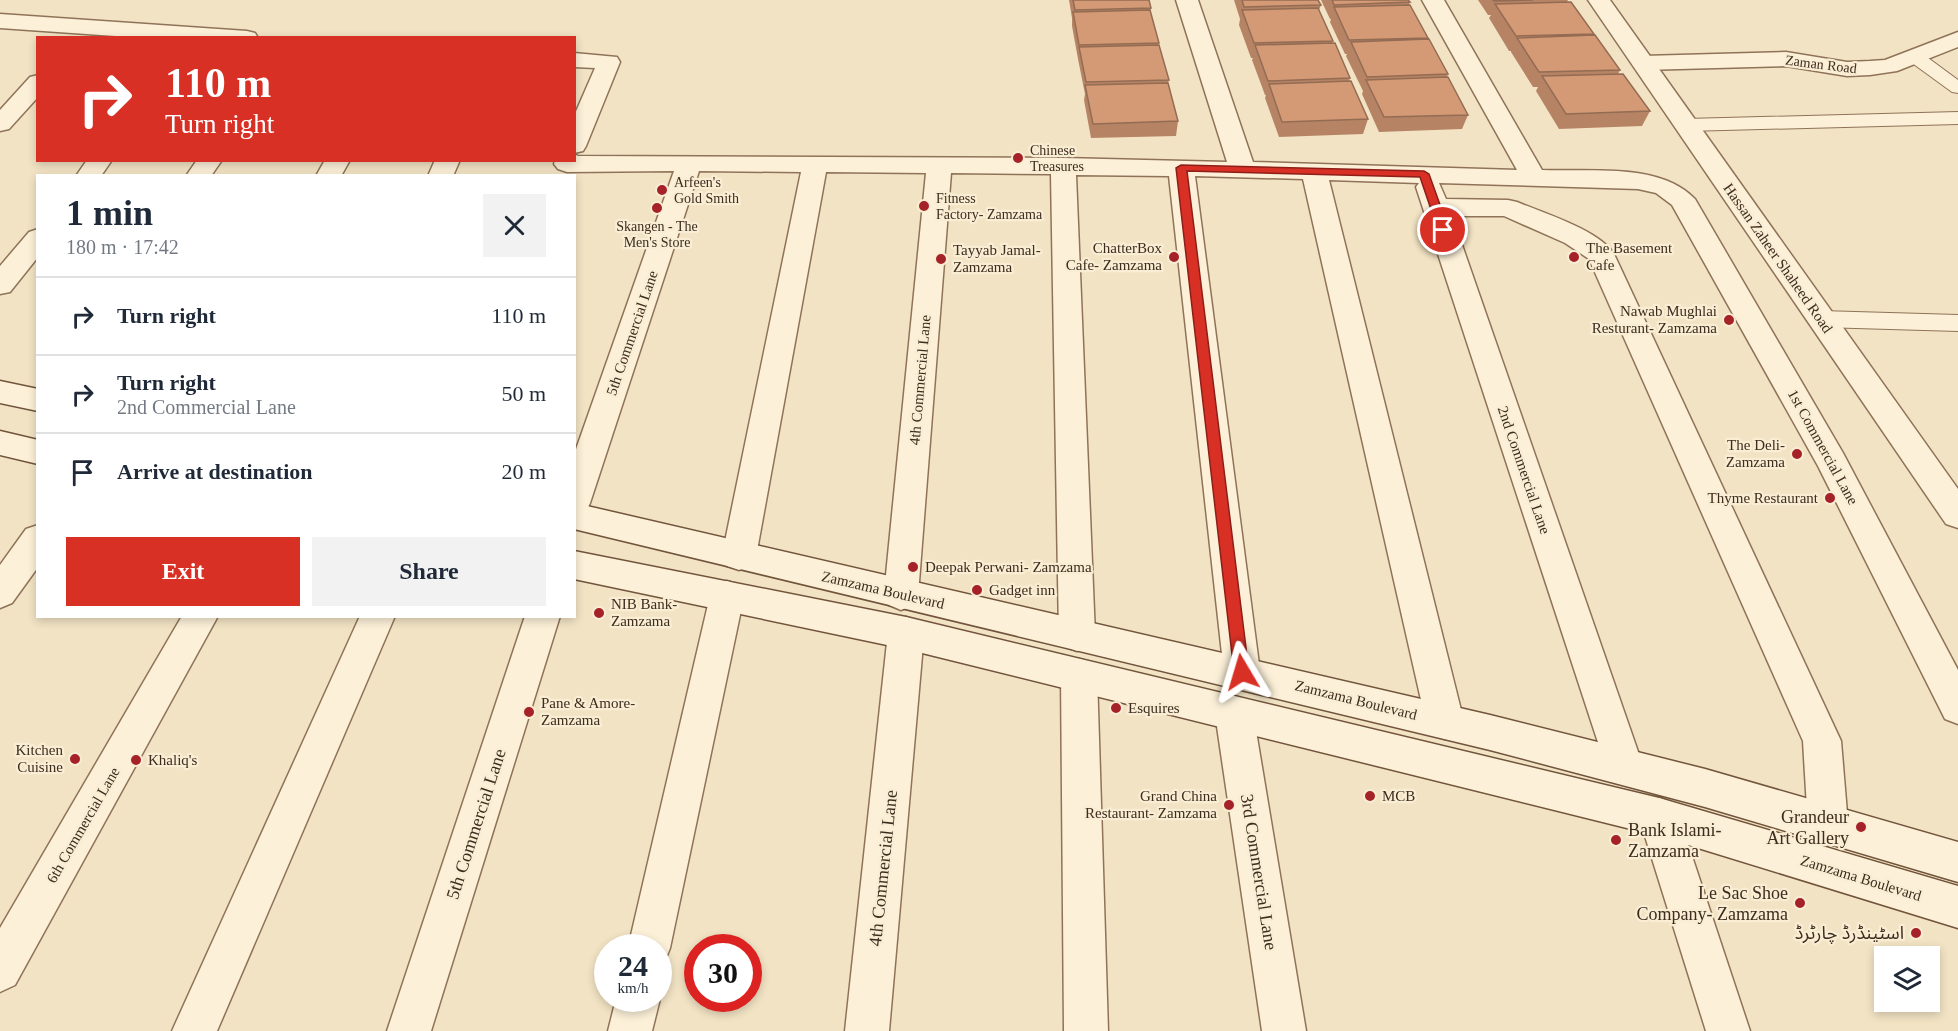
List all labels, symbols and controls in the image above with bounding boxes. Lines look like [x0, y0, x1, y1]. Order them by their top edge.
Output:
street label: Zaman Road [1784, 53, 1858, 76]
icon: right [66, 60, 144, 138]
text: 110 m [165, 60, 271, 106]
text: Turn right [165, 109, 274, 139]
place label: Chinese Treasures [1030, 143, 1084, 174]
marker: Chinese Treasures [1011, 151, 1025, 165]
place label: Arfeen's Gold Smith [674, 175, 739, 206]
street label: Hassan Zaheer Shaheed Road [1720, 180, 1836, 336]
marker: Arfeen's Gold Smith [655, 183, 669, 197]
place label: Fitness Factory- Zamzama [936, 191, 1043, 222]
text: 1 min [66, 193, 153, 233]
button: close [483, 194, 546, 257]
marker: Fitness Factory- Zamzama [917, 199, 931, 213]
marker: Skangen - The Men's Store [650, 201, 664, 215]
pin [1417, 204, 1468, 255]
icon: arrive [1426, 213, 1459, 246]
place label: Skangen - The Men's Store [616, 219, 698, 250]
text: 180 m · 17:42 [66, 236, 179, 258]
place label: ChatterBox Cafe- Zamzama [1066, 240, 1162, 273]
place label: The Basement Cafe [1586, 240, 1673, 273]
place label: Tayyab Jamal- Zamzama [953, 242, 1041, 275]
marker: ChatterBox Cafe- Zamzama [1167, 250, 1181, 264]
marker: The Basement Cafe [1567, 250, 1581, 264]
marker: Tayyab Jamal- Zamzama [934, 252, 948, 266]
street label: 5th Commercial Lane [603, 268, 661, 397]
icon: right [66, 300, 99, 333]
text: Turn right [117, 303, 216, 328]
text: 110 m [491, 303, 546, 328]
place label: Nawab Mughlai Resturant- Zamzama [1592, 303, 1717, 336]
marker: Nawab Mughlai Resturant- Zamzama [1722, 313, 1736, 327]
street label: 4th Commercial Lane [906, 314, 934, 446]
text: Turn right [117, 370, 216, 395]
icon: right [66, 378, 99, 411]
text: 50 m [501, 381, 546, 406]
street label: 1st Commercial Lane [1785, 387, 1861, 508]
text: 2nd Commercial Lane [117, 396, 296, 418]
street label: 2nd Commercial Lane [1495, 404, 1554, 536]
place label: The Deli- Zamzama [1726, 437, 1785, 470]
marker: The Deli- Zamzama [1790, 447, 1804, 461]
icon: arrive [66, 456, 99, 489]
text: Arrive at destination [117, 459, 313, 484]
text: 20 m [501, 459, 546, 484]
place label: Thyme Restaurant [1708, 490, 1819, 506]
marker: Thyme Restaurant [1823, 491, 1837, 505]
button: Exit [66, 537, 300, 606]
button: Share [312, 537, 546, 606]
place label: Deepak Perwani- Zamzama [925, 559, 1092, 575]
marker: Deepak Perwani- Zamzama [906, 560, 920, 574]
street label: Zamzama Boulevard [820, 568, 946, 612]
place label: Gadget inn [989, 582, 1056, 598]
marker: Gadget inn [970, 583, 984, 597]
place label: NIB Bank- Zamzama [611, 596, 677, 629]
marker: NIB Bank- Zamzama [592, 606, 606, 620]
position arrow [1210, 640, 1274, 704]
street label: Zamzama Boulevard [1293, 677, 1419, 723]
place label: Pane & Amore- Zamzama [541, 695, 635, 728]
place label: Esquires [1128, 700, 1180, 716]
marker: Esquires [1109, 701, 1123, 715]
marker: Pane & Amore- Zamzama [522, 705, 536, 719]
place label: Kitchen Cuisine [16, 742, 63, 775]
street label: 5th Commercial Lane [442, 746, 510, 902]
marker: Kitchen Cuisine [68, 752, 82, 766]
place label: Khaliq's [148, 752, 198, 768]
marker: Khaliq's [129, 753, 143, 767]
street label: 6th Commercial Lane [43, 764, 123, 886]
place label: Grand China Restaurant- Zamzama [1085, 788, 1217, 821]
place label: MCB [1382, 788, 1415, 804]
street label: 4th Commercial Lane [865, 789, 901, 947]
marker: MCB [1363, 789, 1377, 803]
street label: 3rd Commercial Lane [1237, 792, 1281, 952]
marker: Grand China Restaurant- Zamzama [1222, 798, 1236, 812]
place label: Grandeur Art Gallery [1767, 807, 1849, 848]
place label: Bank Islami- Zamzama [1628, 820, 1721, 861]
marker: Grandeur Art Gallery [1854, 820, 1868, 834]
marker: Bank Islami- Zamzama [1609, 833, 1623, 847]
street label: Zamzama Boulevard [1799, 852, 1924, 904]
place label: Le Sac Shoe Company- Zamzama [1637, 883, 1788, 924]
marker: Le Sac Shoe Company- Zamzama [1793, 896, 1807, 910]
place label: اسٹینڈرڈ چارٹرڈ [1795, 923, 1904, 944]
marker: اسٹینڈرڈ چارٹرڈ [1909, 926, 1923, 940]
speed limit sign: 30 [684, 934, 762, 1012]
map controls [1874, 946, 1940, 1012]
button: layers [1874, 946, 1940, 1012]
text: 24 [618, 949, 648, 982]
text: km/h [618, 980, 648, 996]

